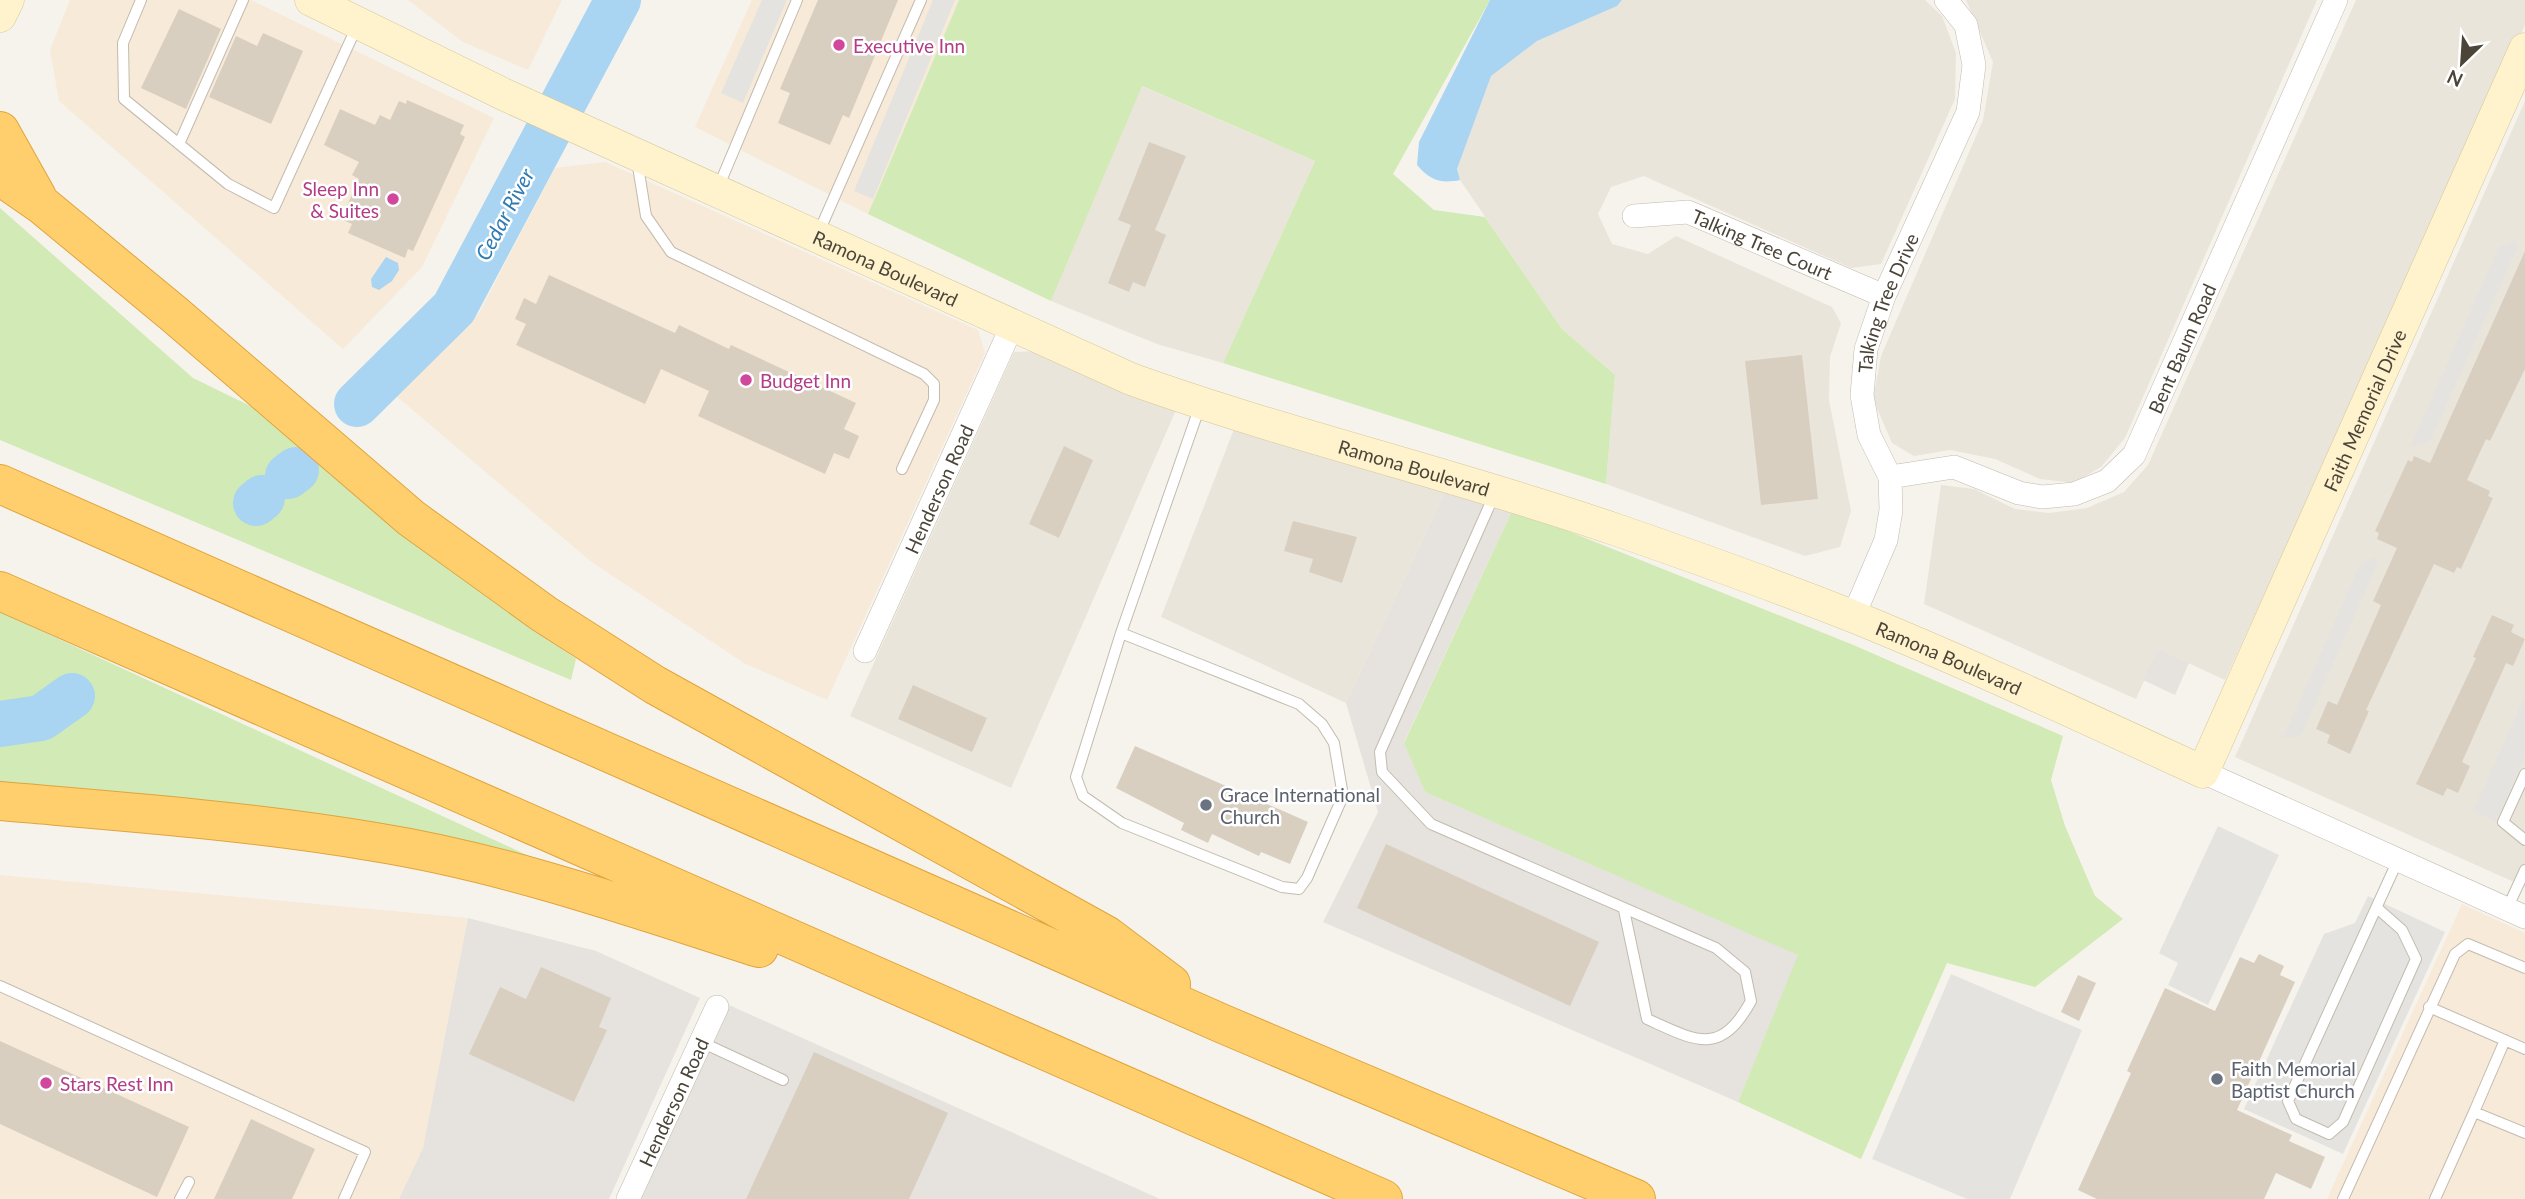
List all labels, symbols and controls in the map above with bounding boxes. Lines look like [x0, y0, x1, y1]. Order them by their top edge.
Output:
north arrow [2427, 28, 2497, 98]
place label: Executive Inn [853, 34, 965, 57]
marker: Executive Inn [831, 37, 847, 53]
text: N [2443, 65, 2466, 92]
water label: Cedar River [469, 163, 539, 264]
place label: Sleep Inn & Suites [302, 177, 379, 222]
marker: Sleep Inn & Suites [385, 191, 401, 207]
street label: Talking Tree Court [1689, 204, 1836, 284]
street label: Ramona Boulevard [810, 225, 962, 311]
street label: Talking Tree Drive [1852, 229, 1923, 374]
street label: Bent Baum Road [2143, 280, 2220, 417]
street label: Faith Memorial Drive [2318, 325, 2410, 495]
place label: Budget Inn [760, 369, 851, 392]
marker: Budget Inn [738, 372, 754, 388]
street label: Henderson Road [899, 421, 977, 557]
street label: Ramona Boulevard [1336, 434, 1493, 500]
street label: Ramona Boulevard [1873, 616, 2025, 699]
place label: Grace International Church [1220, 783, 1380, 828]
marker: Grace International Church [1198, 797, 1214, 813]
street label: Henderson Road [633, 1034, 713, 1170]
place label: Faith Memorial Baptist Church [2231, 1057, 2356, 1102]
marker: Faith Memorial Baptist Church [2209, 1071, 2225, 1087]
place label: Stars Rest Inn [60, 1072, 174, 1095]
marker: Stars Rest Inn [38, 1075, 54, 1091]

